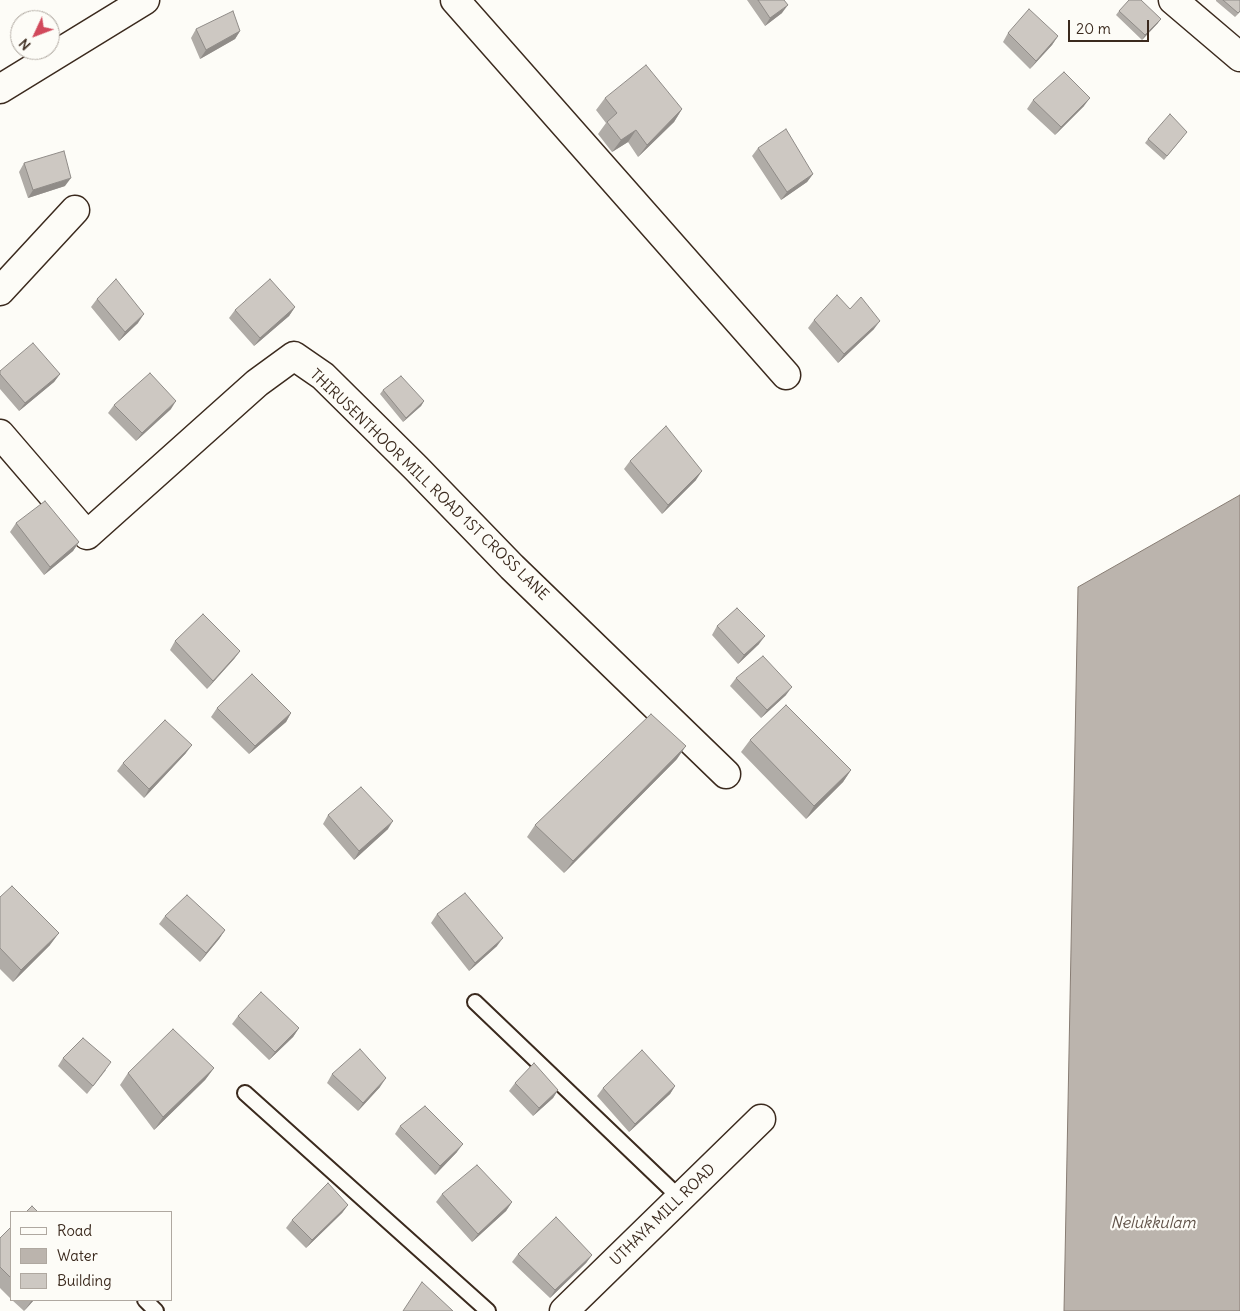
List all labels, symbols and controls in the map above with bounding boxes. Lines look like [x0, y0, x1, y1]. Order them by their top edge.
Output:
north arrow [10, 10, 60, 60]
scale bar [1070, 10, 1151, 42]
text: 20 m [1076, 19, 1111, 38]
text: N [15, 35, 35, 54]
street label: THIRUSENTHOOR MILL ROAD 1ST CROSS LANE [306, 366, 552, 604]
street label: UTHAYA MILL ROAD [607, 1160, 719, 1270]
legend [10, 1211, 172, 1301]
water label: Nelukkulam [1111, 1213, 1195, 1233]
text: Road [57, 1221, 92, 1240]
text: Water [57, 1246, 98, 1265]
text: Building [57, 1271, 112, 1290]

